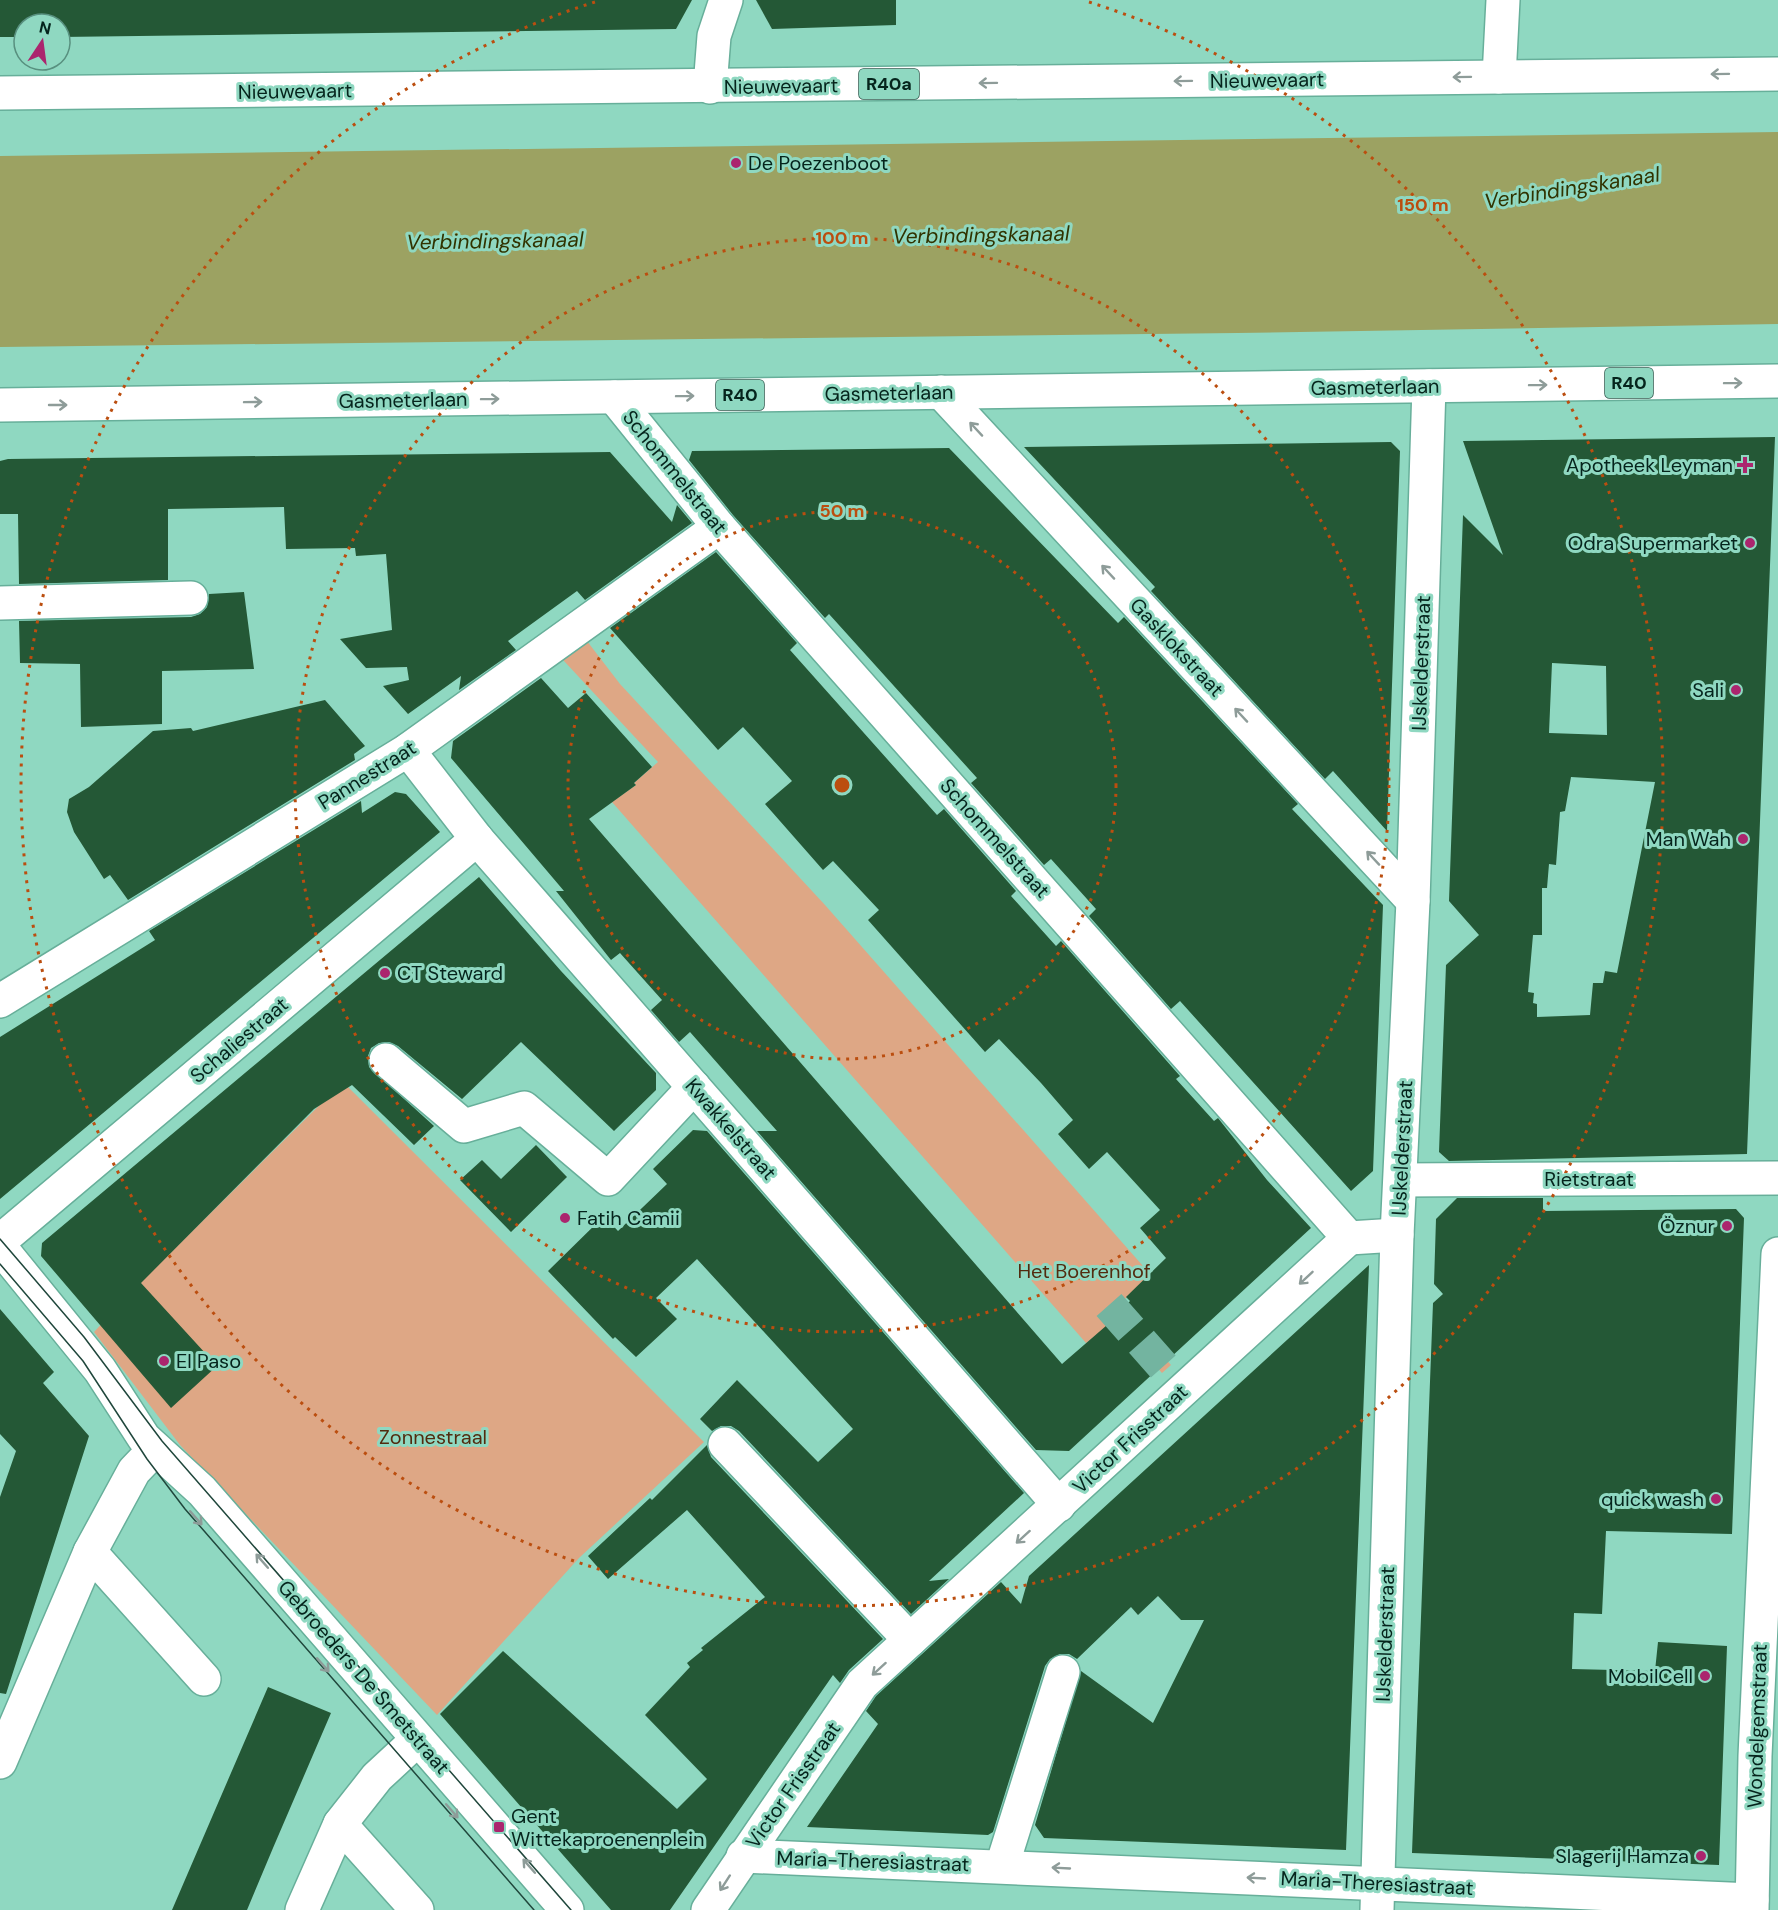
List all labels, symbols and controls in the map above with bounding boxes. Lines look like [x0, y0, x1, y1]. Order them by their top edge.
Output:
north arrow [12, 12, 72, 72]
text: N [37, 16, 53, 39]
street label: Nieuwevaart [1210, 66, 1325, 94]
road number: R40a [859, 69, 919, 99]
one-way arrow [1710, 69, 1730, 80]
one-way arrow [1452, 71, 1472, 83]
street label: Nieuwevaart [724, 72, 839, 100]
one-way arrow [1173, 75, 1193, 87]
street label: Nieuwevaart [238, 77, 353, 105]
one-way arrow [978, 77, 998, 89]
place label: De Poezenboot [748, 150, 889, 176]
marker: De Poezenboot [729, 156, 743, 170]
water label: Verbindingskanaal [1482, 160, 1662, 216]
text: 150 m [1397, 193, 1449, 217]
water label: Verbindingskanaal [892, 219, 1070, 251]
water label: Verbindingskanaal [406, 225, 584, 257]
text: 100 m [815, 226, 869, 250]
road number: R40 [1605, 368, 1653, 398]
street label: Gasmeterlaan [1310, 373, 1440, 401]
one-way arrow [1723, 377, 1743, 388]
street label: Gasmeterlaan [824, 379, 954, 407]
one-way arrow [1528, 379, 1548, 391]
road number: R40 [716, 380, 764, 410]
street label: Gasmeterlaan [338, 386, 468, 414]
one-way arrow [675, 390, 695, 402]
one-way arrow [480, 393, 500, 404]
one-way arrow [243, 396, 263, 408]
one-way arrow [48, 399, 68, 411]
street label: Schommelstraat [617, 405, 733, 539]
one-way arrow [969, 422, 983, 437]
place label: Apotheek Leyman [1566, 452, 1733, 478]
marker: Apotheek Leyman [1738, 458, 1752, 472]
text: 50 m [819, 499, 865, 523]
place label: Odra Supermarket [1568, 530, 1738, 556]
marker: Odra Supermarket [1743, 536, 1757, 550]
one-way arrow [1101, 565, 1115, 580]
street label: Gasklokstraat [1124, 592, 1230, 702]
street label: IJskelderstraat [1406, 595, 1436, 731]
place label: Sali [1692, 677, 1724, 703]
marker: Sali [1729, 683, 1743, 697]
one-way arrow [1234, 708, 1248, 723]
street label: Pannestraat [313, 735, 421, 815]
street label: Schommelstraat [934, 773, 1056, 903]
centre of rings [832, 775, 852, 795]
place label: Man Wah [1646, 826, 1731, 852]
marker: Man Wah [1736, 832, 1750, 846]
one-way arrow [1366, 851, 1381, 866]
place label: CT Steward [397, 960, 503, 986]
marker: CT Steward [378, 966, 392, 980]
street label: Schaliestraat [185, 991, 294, 1089]
street label: Kwakkelstraat [680, 1073, 782, 1185]
street label: IJskelderstraat [1385, 1080, 1419, 1216]
street label: Rietstraat [1544, 1166, 1634, 1192]
place label: Fatih Camii [577, 1205, 680, 1231]
marker: Fatih Camii [558, 1211, 572, 1225]
place label: Öznur [1660, 1213, 1715, 1239]
marker: Öznur [1720, 1219, 1734, 1233]
park label: Het Boerenhof [1017, 1258, 1151, 1284]
one-way arrow [1298, 1271, 1313, 1285]
place label: El Paso [176, 1348, 241, 1374]
marker: El Paso [157, 1354, 171, 1368]
street label: Victor Frisstraat [1067, 1379, 1193, 1499]
park label: Zonnestraal [379, 1424, 487, 1450]
place label: quick wash [1601, 1486, 1704, 1512]
marker: quick wash [1709, 1492, 1723, 1506]
one-way arrow [189, 1510, 202, 1526]
one-way arrow [1016, 1530, 1031, 1544]
one-way arrow [255, 1554, 269, 1569]
street label: IJskelderstraat [1370, 1566, 1400, 1702]
street label: Gebroeders De Smetstraat [273, 1575, 456, 1780]
street label: Wondelgemstraat [1741, 1643, 1773, 1808]
one-way arrow [317, 1657, 330, 1673]
one-way arrow [871, 1662, 886, 1676]
place label: MobilCell [1608, 1663, 1693, 1689]
marker: MobilCell [1698, 1669, 1712, 1683]
street label: Victor Frisstraat [740, 1717, 846, 1853]
place label: Gent Wittekaproenenplein [511, 1803, 705, 1852]
one-way arrow [445, 1804, 459, 1819]
marker: Gent Wittekaproenenplein [492, 1820, 506, 1834]
place label: Slagerij Hamza [1555, 1843, 1689, 1869]
street label: Maria-Theresiastraat [776, 1845, 970, 1877]
marker: Slagerij Hamza [1694, 1849, 1708, 1863]
one-way arrow [522, 1858, 535, 1874]
one-way arrow [1052, 1863, 1072, 1874]
street label: Maria-Theresiastraat [1280, 1865, 1474, 1901]
one-way arrow [1247, 1872, 1267, 1883]
one-way arrow [719, 1874, 731, 1891]

